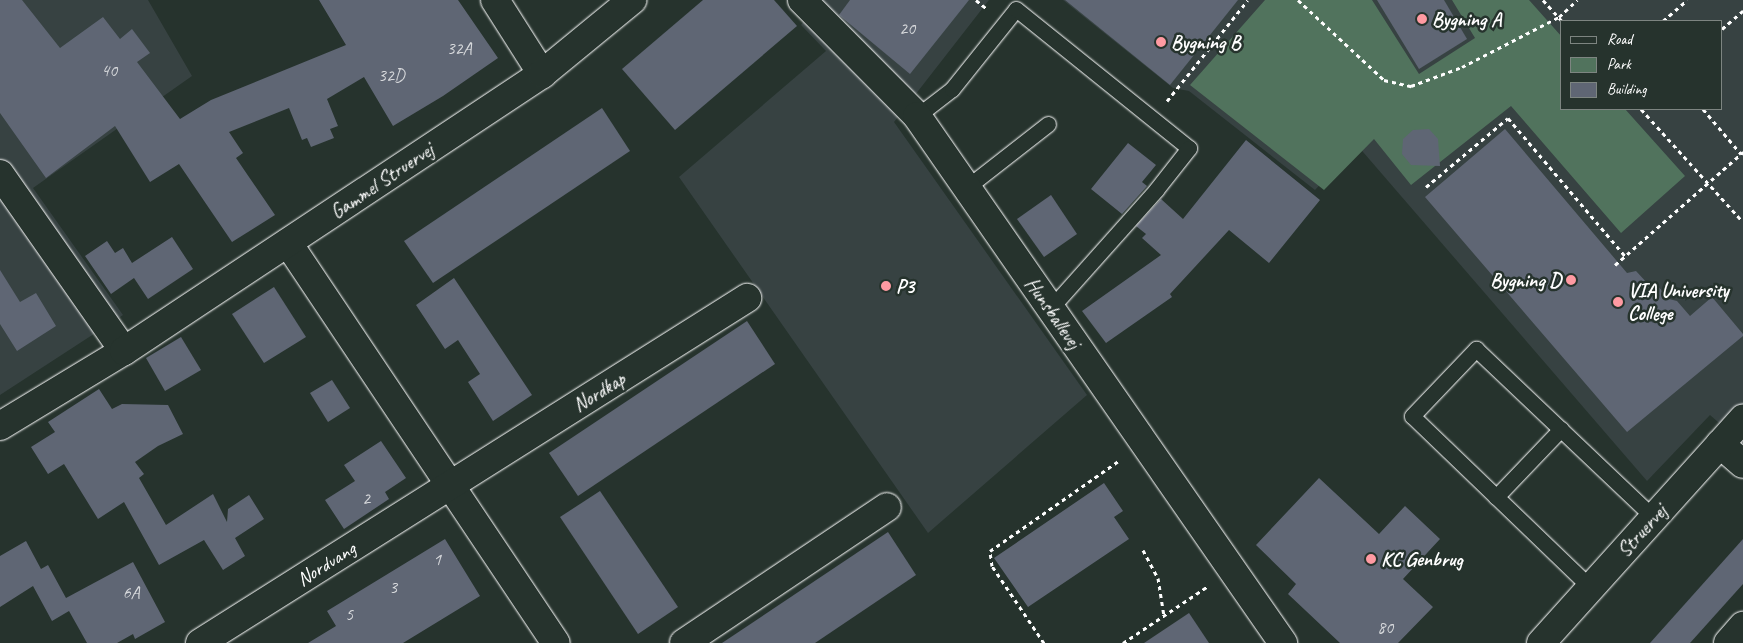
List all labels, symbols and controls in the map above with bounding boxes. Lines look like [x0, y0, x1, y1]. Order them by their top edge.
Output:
place label: Bygning A [1432, 7, 1501, 31]
marker: Bygning A [1416, 13, 1428, 25]
house number: 20 [899, 17, 915, 39]
legend [1560, 20, 1723, 110]
place label: Bygning B [1171, 30, 1240, 54]
text: Road [1607, 30, 1632, 49]
marker: Bygning B [1155, 36, 1167, 48]
house number: 32A [446, 37, 472, 59]
text: Park [1607, 55, 1631, 74]
house number: 40 [101, 59, 117, 81]
house number: 32D [378, 64, 404, 86]
text: Building [1607, 80, 1646, 99]
street label: Gammel Struervej [326, 138, 438, 224]
place label: Bygning D [1490, 268, 1561, 292]
street label: Hunsballevej [1020, 273, 1086, 353]
place label: P3 [896, 274, 914, 298]
marker: Bygning D [1565, 274, 1577, 286]
place label: VIA University College [1628, 278, 1729, 325]
marker: P3 [880, 280, 892, 292]
marker: VIA University College [1612, 296, 1624, 308]
street label: Nordkap [568, 367, 630, 417]
house number: 2 [362, 487, 370, 509]
street label: Struervej [1612, 500, 1672, 562]
street label: Nordvang [292, 537, 360, 591]
place label: KC Genbrug [1381, 547, 1462, 571]
house number: 1 [433, 548, 441, 570]
marker: KC Genbrug [1365, 553, 1377, 565]
house number: 3 [389, 576, 397, 598]
house number: 6A [122, 581, 140, 603]
house number: 5 [345, 603, 353, 625]
house number: 80 [1377, 616, 1393, 638]

